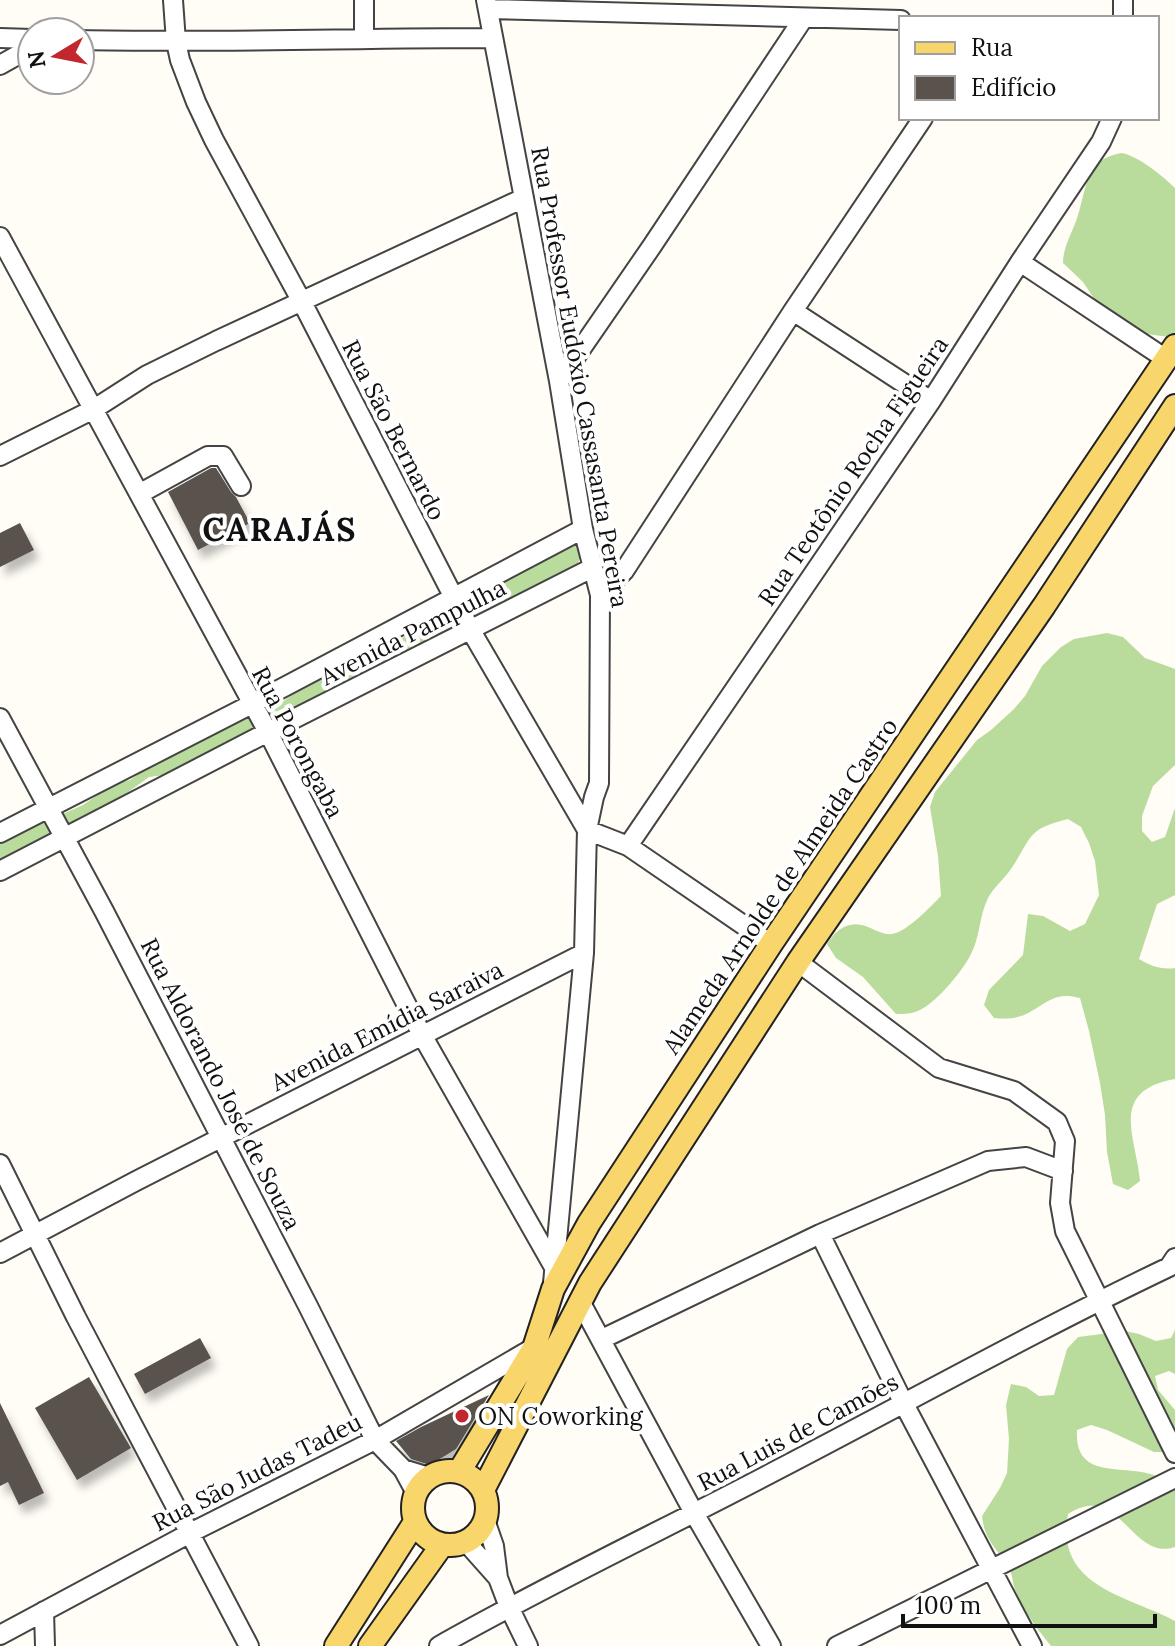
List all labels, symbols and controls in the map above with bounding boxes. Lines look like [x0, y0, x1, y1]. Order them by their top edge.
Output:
north arrow [16, 16, 96, 96]
legend [899, 16, 1159, 120]
text: Rua [971, 32, 1013, 63]
text: N [21, 49, 52, 70]
text: Edifício [971, 72, 1056, 103]
street label: Rua Professor Eudóxio Cassasanta Pereira [524, 144, 636, 610]
street label: Rua Teotônio Rocha Figueira [751, 330, 955, 612]
street label: Rua São Bernardo [335, 335, 453, 525]
district label: CARAJÁS [203, 509, 357, 550]
street label: Avenida Pampulha [314, 572, 511, 693]
street label: Rua Porongaba [245, 661, 351, 823]
street label: Alameda Arnolde de Almeida Castro [655, 712, 904, 1061]
street label: Rua Aldorando José de Souza [134, 933, 308, 1235]
street label: Avenida Emídia Saraiva [265, 954, 508, 1098]
street label: Rua Luis de Camões [692, 1366, 904, 1498]
place label: ON Coworking [478, 1401, 643, 1432]
street label: Rua São Judas Tadeu [147, 1406, 367, 1538]
marker: ON Coworking [453, 1407, 471, 1425]
scale bar [903, 1578, 1155, 1628]
text: 100 m [915, 1590, 981, 1621]

